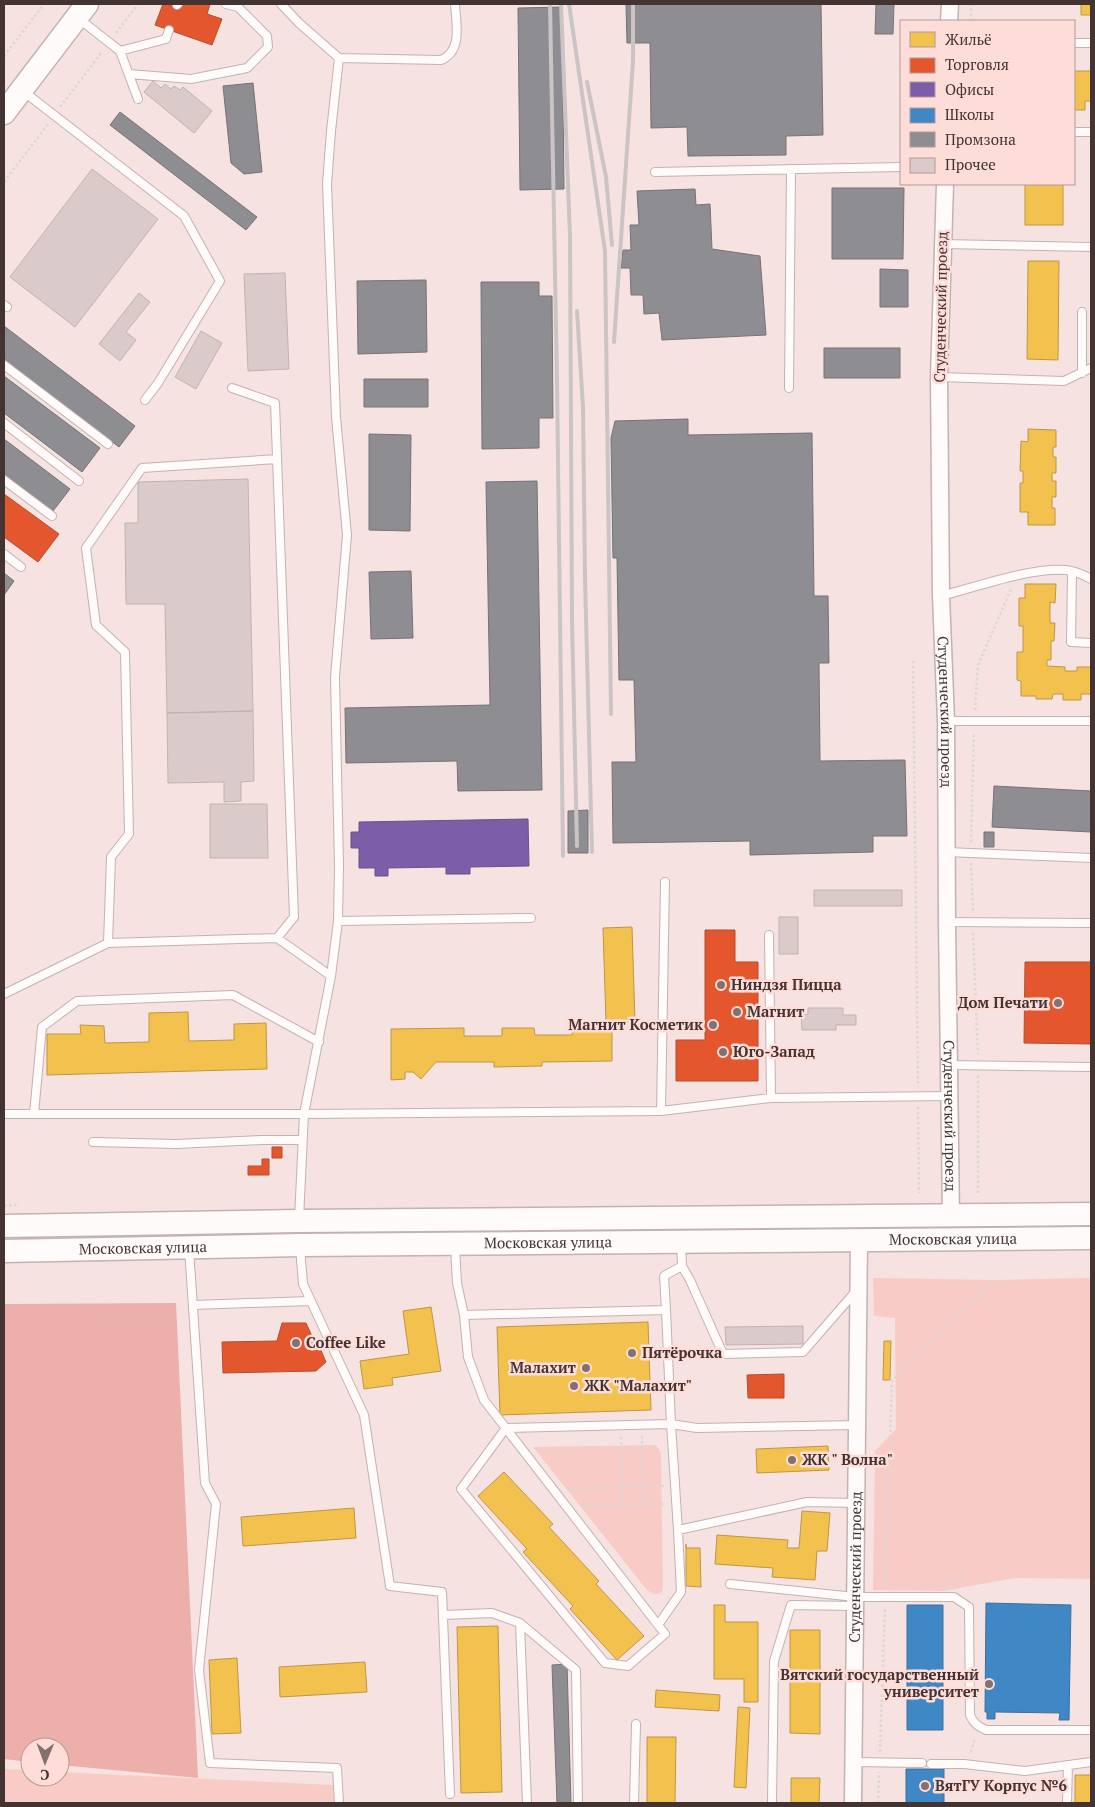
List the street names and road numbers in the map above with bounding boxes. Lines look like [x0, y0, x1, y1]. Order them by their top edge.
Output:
street label: Студенческий проезд [929, 231, 951, 383]
street label: Студенческий проезд [934, 636, 957, 788]
street label: Студенческий проезд [940, 1040, 962, 1192]
street label: Московская улица [889, 1228, 1017, 1249]
street label: Московская улица [484, 1231, 613, 1252]
street label: Московская улица [79, 1236, 208, 1258]
street label: Студенческий проезд [844, 1491, 865, 1643]

